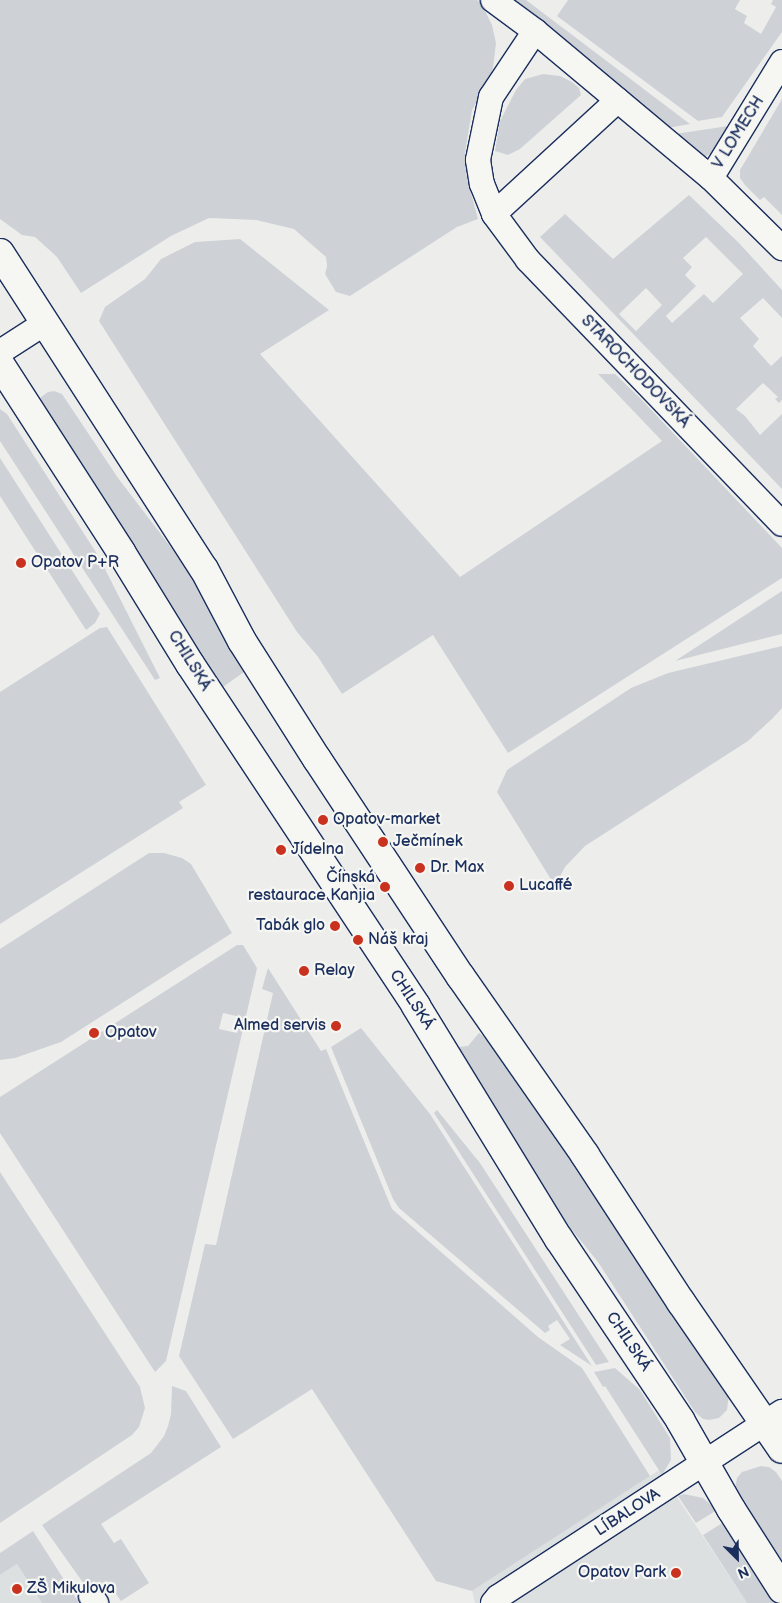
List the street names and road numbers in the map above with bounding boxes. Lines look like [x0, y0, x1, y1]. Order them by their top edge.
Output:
street label: V LOMECH [709, 93, 769, 173]
street label: STAROCHODOVSKÁ [576, 312, 694, 432]
street label: CHILSKÁ [163, 627, 215, 695]
street label: CHILSKÁ [385, 967, 437, 1033]
street label: CHILSKÁ [601, 1309, 655, 1375]
street label: LÍBALOVA [592, 1485, 664, 1541]

